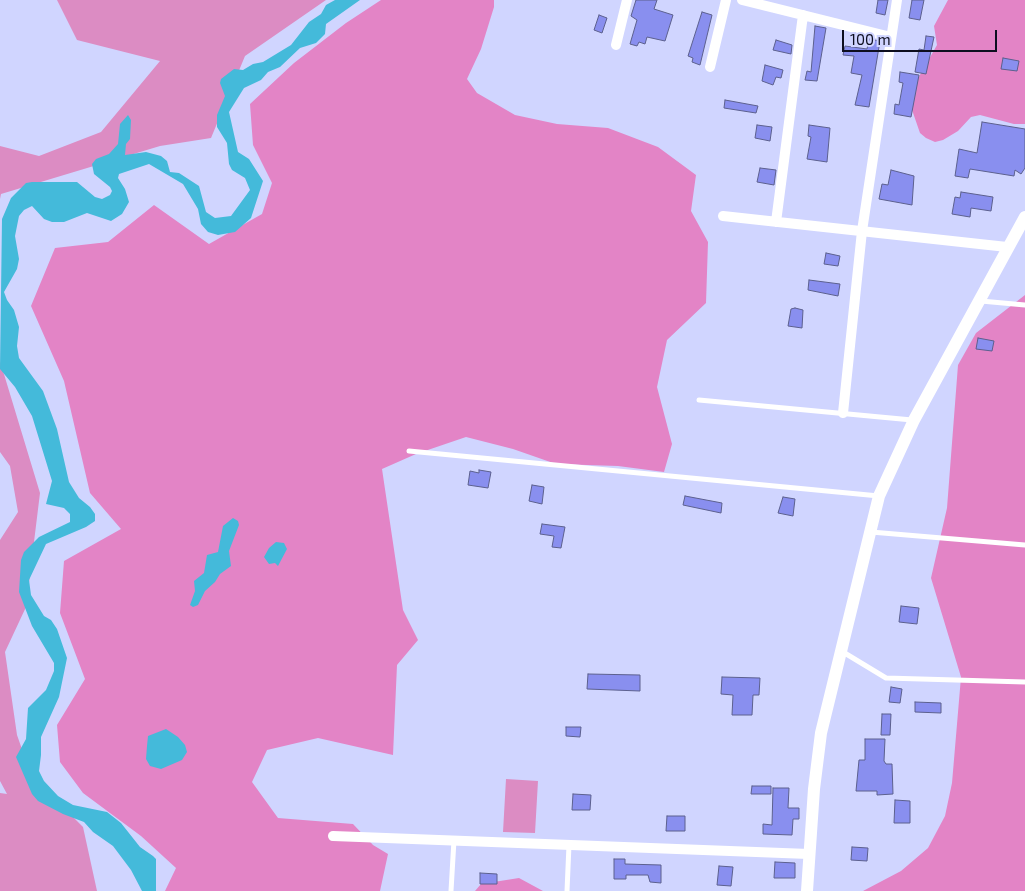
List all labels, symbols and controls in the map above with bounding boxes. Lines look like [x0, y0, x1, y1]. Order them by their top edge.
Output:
scale bar [845, 20, 1000, 52]
text: 100 m [850, 30, 891, 48]

